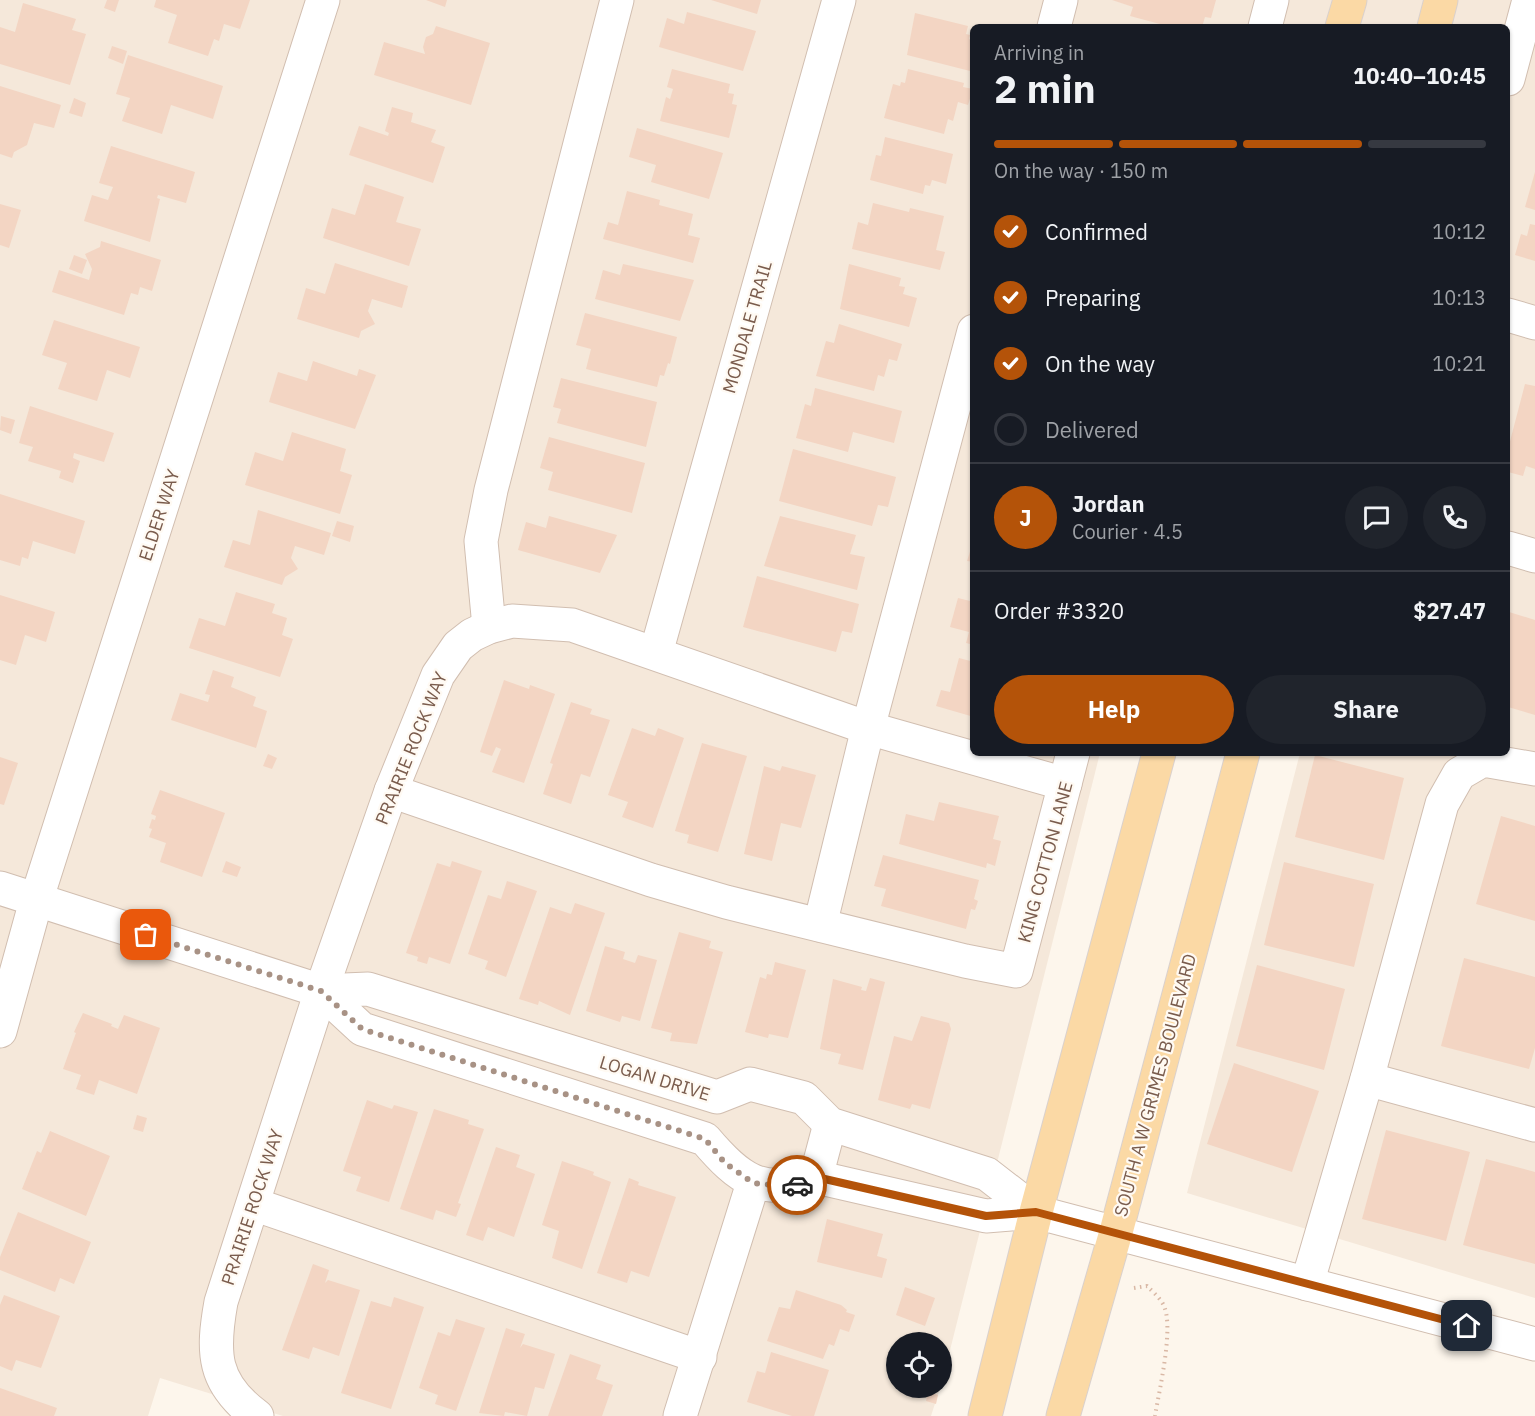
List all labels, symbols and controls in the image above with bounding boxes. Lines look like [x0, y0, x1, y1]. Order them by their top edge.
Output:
text: Arriving in [994, 39, 1084, 66]
text: 10:40–10:45 [1353, 61, 1486, 90]
text: 2 min [994, 63, 1096, 114]
text: On the way · 150 m [994, 157, 1168, 184]
icon: check [994, 215, 1027, 248]
text: Confirmed [1045, 217, 1148, 246]
text: 10:12 [1432, 218, 1486, 245]
street label: MONDALE TRAIL [717, 258, 777, 396]
icon: check [994, 281, 1027, 314]
text: Preparing [1045, 283, 1140, 312]
text: 10:13 [1432, 284, 1486, 311]
icon: check [994, 347, 1027, 380]
text: On the way [1045, 349, 1155, 378]
text: 10:21 [1432, 350, 1486, 377]
text: Delivered [1045, 415, 1139, 444]
street label: ELDER WAY [133, 466, 185, 564]
button: chat [1345, 486, 1408, 549]
button: phone [1423, 486, 1486, 549]
text: Jordan [1072, 489, 1145, 518]
text: J [1019, 503, 1032, 532]
text: Courier · 4.5 [1072, 518, 1183, 545]
text: Order #3320 [994, 596, 1124, 625]
text: $27.47 [1413, 596, 1486, 625]
street label: PRAIRIE ROCK WAY [370, 668, 452, 828]
button: Help [994, 675, 1234, 744]
button: Share [1246, 675, 1486, 744]
street label: KING COTTON LANE [1012, 779, 1078, 945]
pin [120, 909, 171, 960]
icon: bag [129, 918, 162, 951]
street label: SOUTH A W GRIMES BOULEVARD [1109, 951, 1201, 1219]
street label: LOGAN DRIVE [597, 1050, 713, 1106]
street label: PRAIRIE ROCK WAY [216, 1126, 288, 1288]
courier [767, 1155, 827, 1215]
icon: car [781, 1169, 814, 1202]
pin [1441, 1300, 1492, 1351]
icon: home [1450, 1309, 1483, 1342]
map controls [886, 1332, 952, 1398]
button: locate [886, 1332, 952, 1398]

